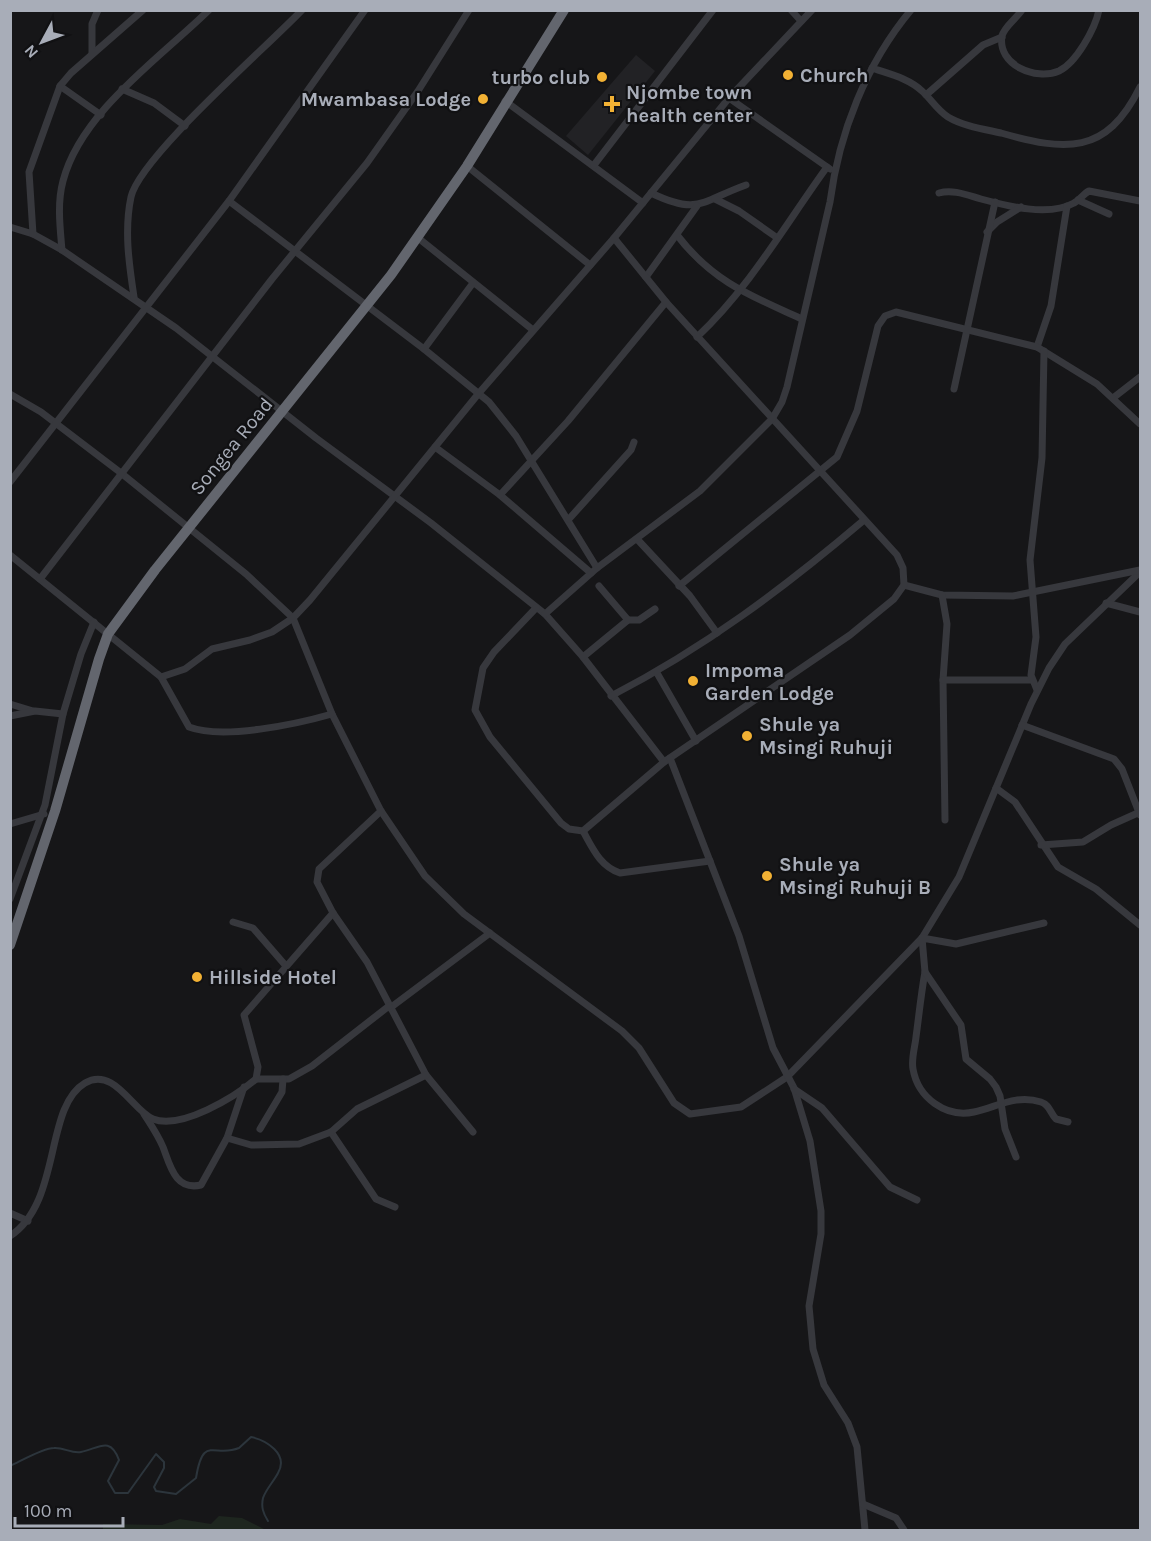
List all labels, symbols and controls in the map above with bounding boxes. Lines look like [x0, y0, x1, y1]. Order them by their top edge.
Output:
north arrow [12, 12, 72, 72]
text: N [20, 41, 42, 62]
place label: Church [800, 64, 869, 87]
place label: turbo club [492, 66, 590, 89]
marker: Church [781, 68, 795, 82]
marker: turbo club [595, 70, 609, 84]
place label: Njombe town health center [626, 81, 752, 127]
place label: Mwambasa Lodge [301, 88, 471, 111]
marker: Mwambasa Lodge [476, 92, 490, 106]
marker: Njombe town health center [603, 95, 621, 113]
street label: Songea Road [185, 393, 278, 500]
place label: Impoma Garden Lodge [705, 659, 834, 705]
marker: Impoma Garden Lodge [686, 674, 700, 688]
place label: Shule ya Msingi Ruhuji [759, 713, 893, 759]
marker: Shule ya Msingi Ruhuji [740, 729, 754, 743]
place label: Shule ya Msingi Ruhuji B [779, 853, 931, 899]
marker: Shule ya Msingi Ruhuji B [760, 869, 774, 883]
place label: Hillside Hotel [209, 966, 337, 989]
marker: Hillside Hotel [190, 970, 204, 984]
scale bar [15, 1490, 123, 1528]
text: 100 m [24, 1500, 72, 1522]

